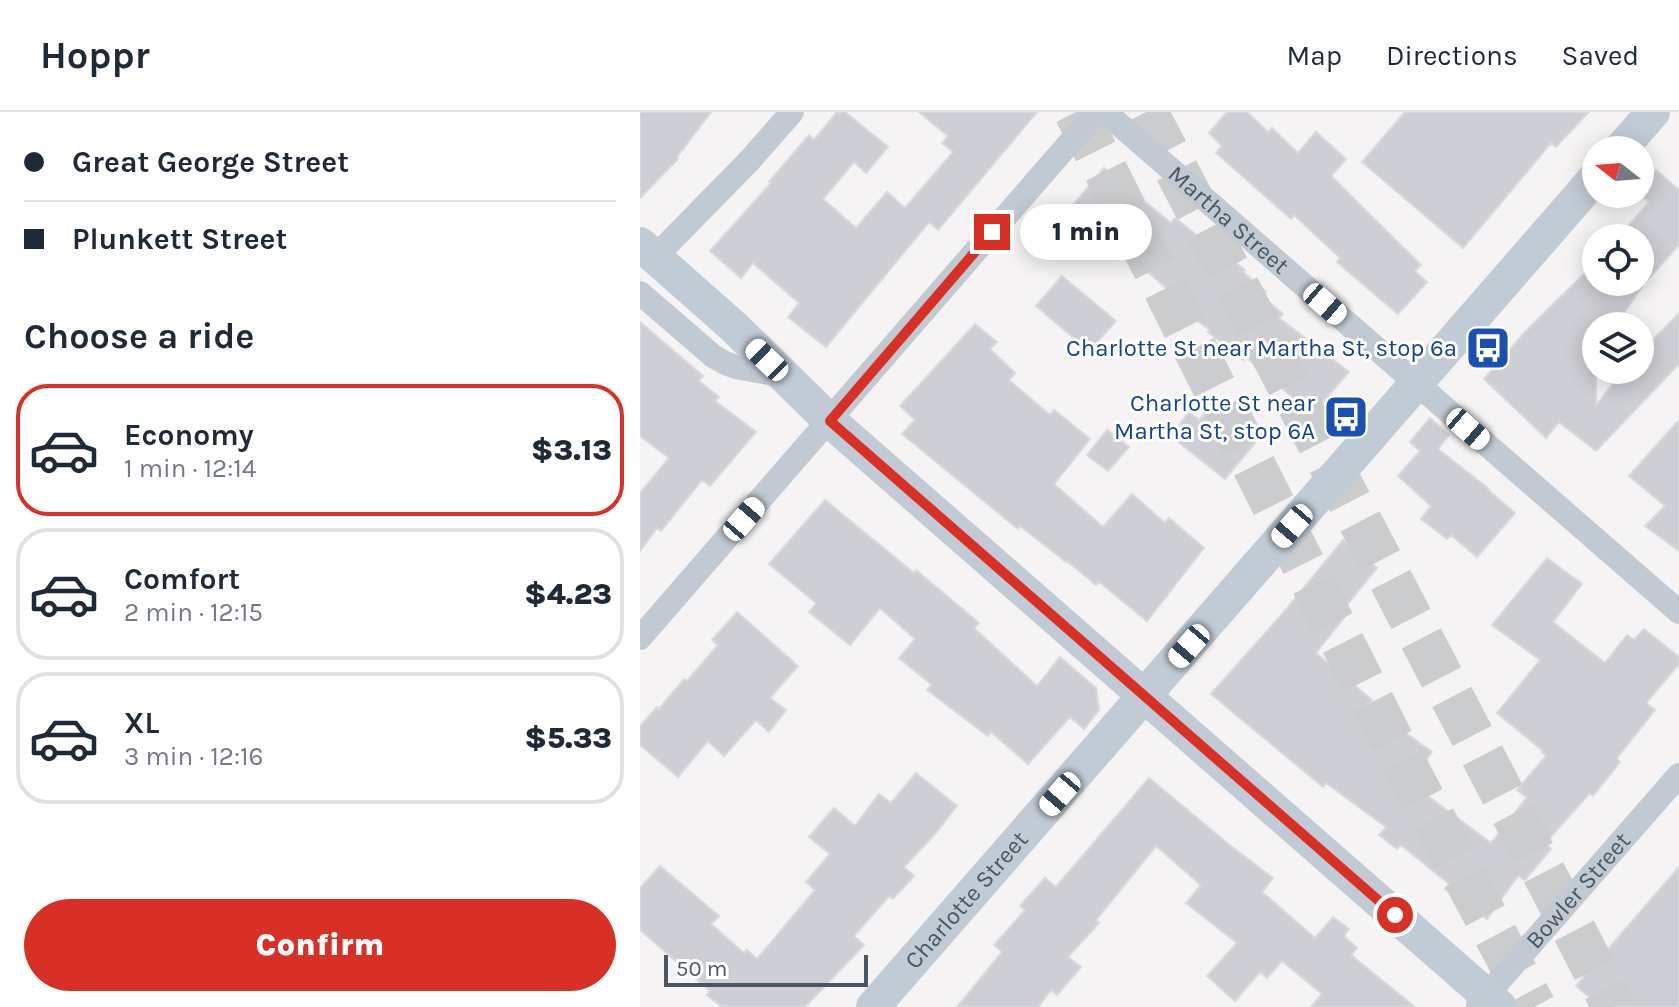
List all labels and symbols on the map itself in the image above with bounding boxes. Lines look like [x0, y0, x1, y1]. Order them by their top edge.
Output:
north arrow [1582, 136, 1654, 208]
street label: Martha Street [1163, 160, 1295, 280]
callout: 1 min [1020, 204, 1152, 260]
route end [974, 214, 1010, 250]
car [1299, 279, 1351, 329]
bus stop icon: Charlotte St near Martha St, stop 6a [1464, 324, 1512, 372]
place label: Charlotte St near Martha St, stop 6a [1066, 334, 1457, 362]
car [741, 335, 793, 385]
place label: Charlotte St near Martha St, stop 6A [1114, 389, 1315, 445]
bus stop icon: Charlotte St near Martha St, stop 6A [1322, 393, 1370, 441]
car [1442, 404, 1494, 454]
car [719, 493, 769, 545]
car [1267, 500, 1317, 552]
car [1164, 620, 1214, 672]
car [1035, 768, 1085, 820]
street label: Charlotte Street [899, 826, 1034, 974]
street label: Bowler Street [1520, 827, 1636, 954]
route start [1377, 897, 1413, 933]
scale bar [664, 951, 868, 987]

